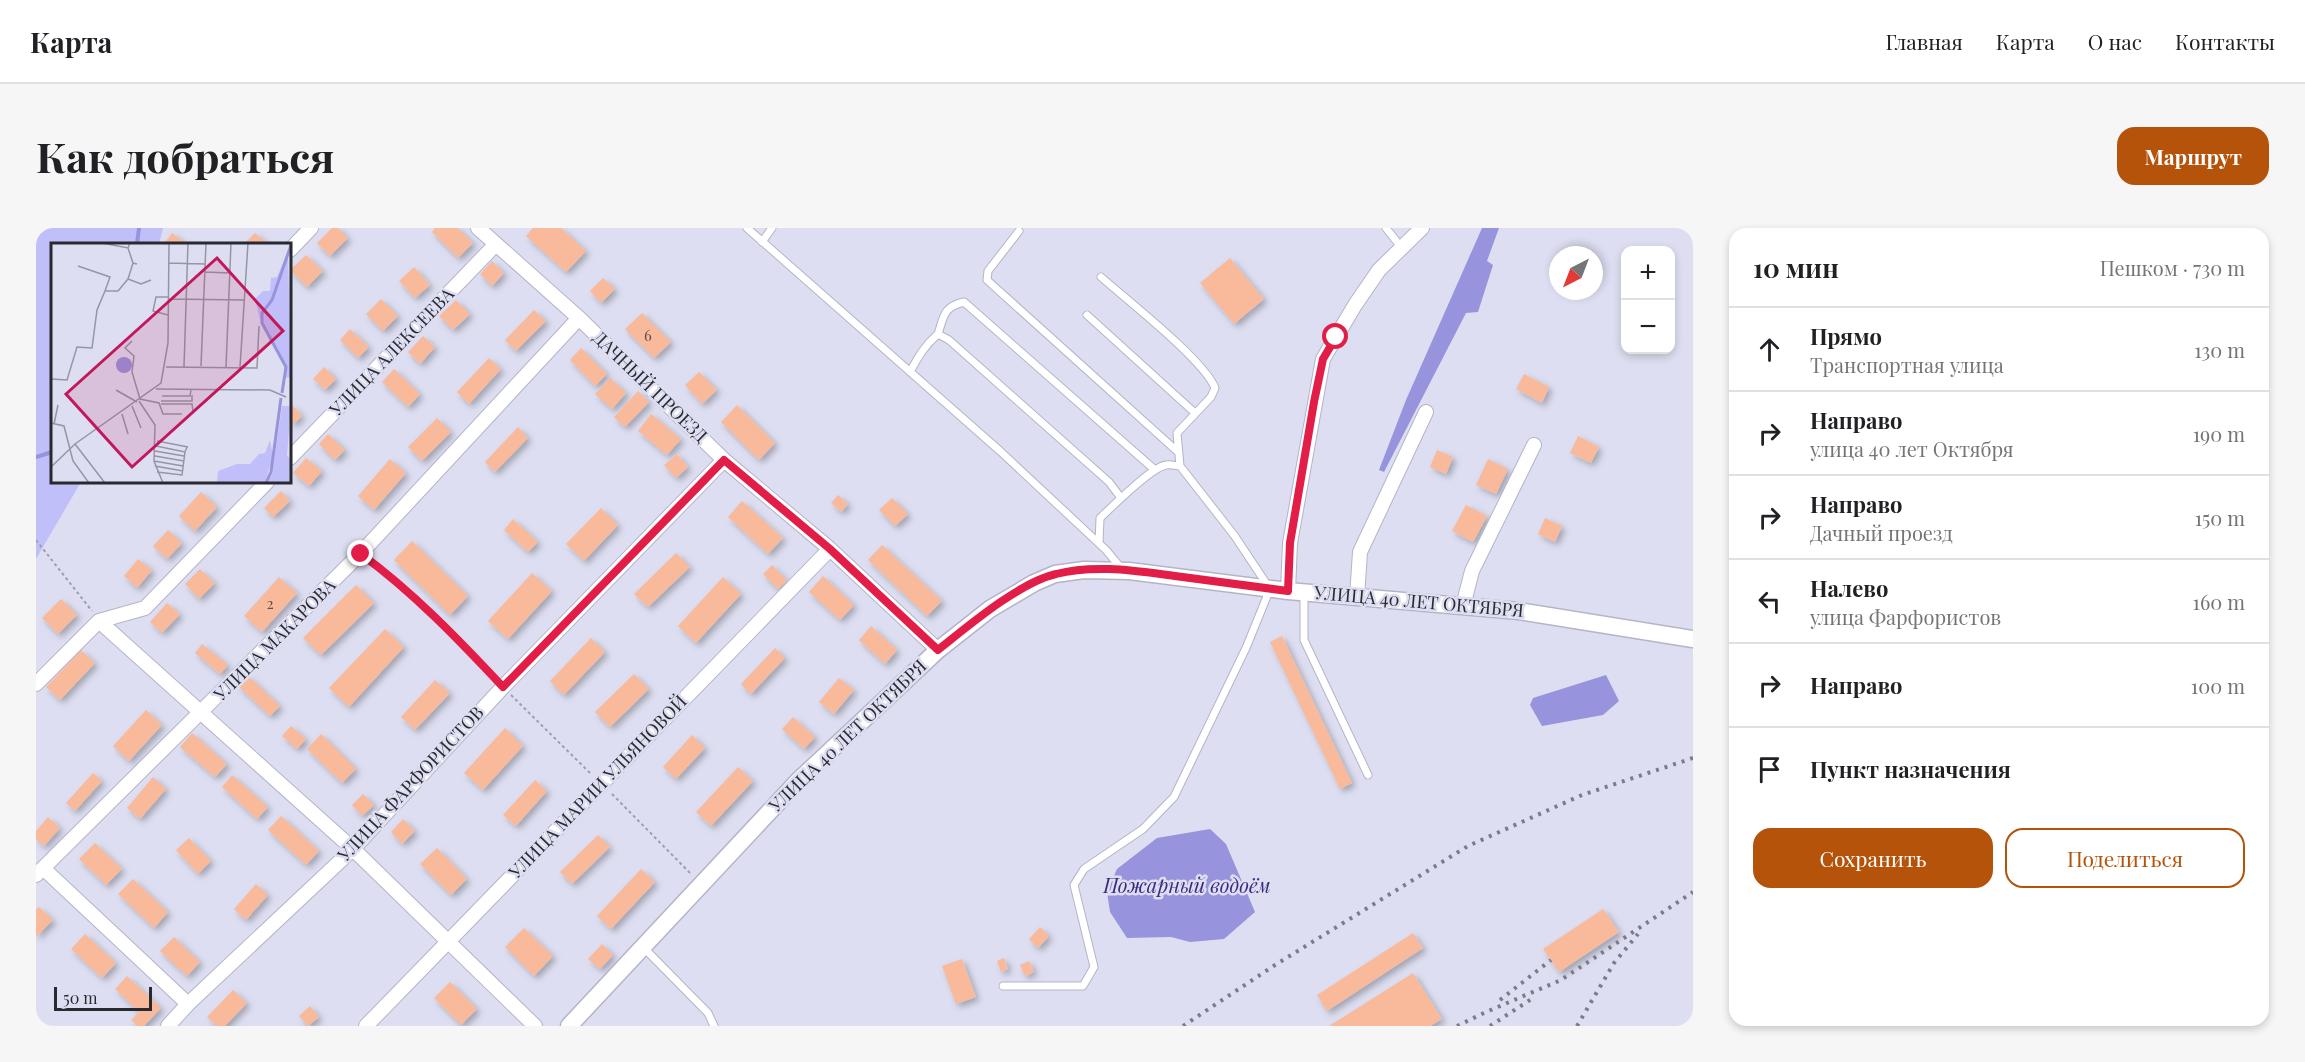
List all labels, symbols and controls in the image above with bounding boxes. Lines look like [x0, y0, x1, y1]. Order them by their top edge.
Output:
text: Карта [30, 23, 112, 60]
text: Главная [1885, 27, 1963, 55]
text: Карта [1996, 27, 2055, 55]
text: О нас [2088, 27, 2142, 55]
text: Контакты [2175, 27, 2275, 55]
button: Маршрут [2117, 127, 2269, 185]
text: Как добраться [36, 128, 335, 184]
inset map [51, 243, 291, 483]
north arrow [1549, 246, 1603, 300]
map controls [1621, 246, 1675, 354]
button: + [1621, 246, 1675, 300]
text: 10 мин [1753, 250, 1839, 285]
text: Пешком · 730 m [2100, 254, 2245, 281]
street label: УЛИЦА АЛЕКСЕЕВА [323, 282, 459, 421]
button: − [1621, 300, 1675, 354]
text: Прямо [1810, 321, 1882, 351]
route start [1322, 323, 1348, 349]
street label: ДАЧНЫЙ ПРОЕЗД [588, 325, 713, 447]
house number: 6 [644, 325, 652, 345]
icon: ahead [1753, 333, 1786, 366]
text: 130 m [2194, 336, 2245, 363]
text: Транспортная улица [1810, 351, 2004, 378]
text: Направо [1810, 405, 1903, 435]
icon: right [1753, 417, 1786, 450]
text: 190 m [2193, 420, 2245, 447]
text: улица 40 лет Октября [1810, 435, 2014, 462]
text: Направо [1810, 489, 1903, 519]
icon: right [1753, 501, 1786, 534]
text: 150 m [2195, 504, 2245, 531]
text: Дачный проезд [1810, 519, 1953, 546]
route end [347, 540, 373, 566]
street label: УЛИЦА МАКАРОВА [207, 573, 341, 706]
text: Налево [1810, 573, 1888, 603]
street label: УЛИЦА 40 ЛЕТ ОКТЯБРЯ [1312, 580, 1525, 622]
icon: left [1753, 585, 1786, 618]
text: 160 m [2193, 588, 2245, 615]
house number: 2 [266, 593, 274, 613]
text: улица Фарфористов [1810, 603, 2001, 630]
street label: УЛИЦА 40 ЛЕТ ОКТЯБРЯ [763, 654, 931, 818]
icon: right [1753, 669, 1786, 702]
text: Направо [1810, 670, 1903, 700]
text: 100 m [2191, 672, 2245, 699]
street label: УЛИЦА МАРИИ УЛЬЯНОВОЙ [502, 689, 691, 884]
street label: УЛИЦА ФАРФОРИСТОВ [331, 701, 489, 867]
icon: arrive [1753, 753, 1786, 786]
text: Пункт назначения [1810, 754, 2011, 784]
button: Сохранить [1753, 828, 1993, 888]
button: Поделиться [2005, 828, 2245, 888]
water label: Пожарный водоём [1102, 871, 1271, 898]
scale bar [54, 984, 152, 1012]
text: 50 m [63, 987, 97, 1008]

